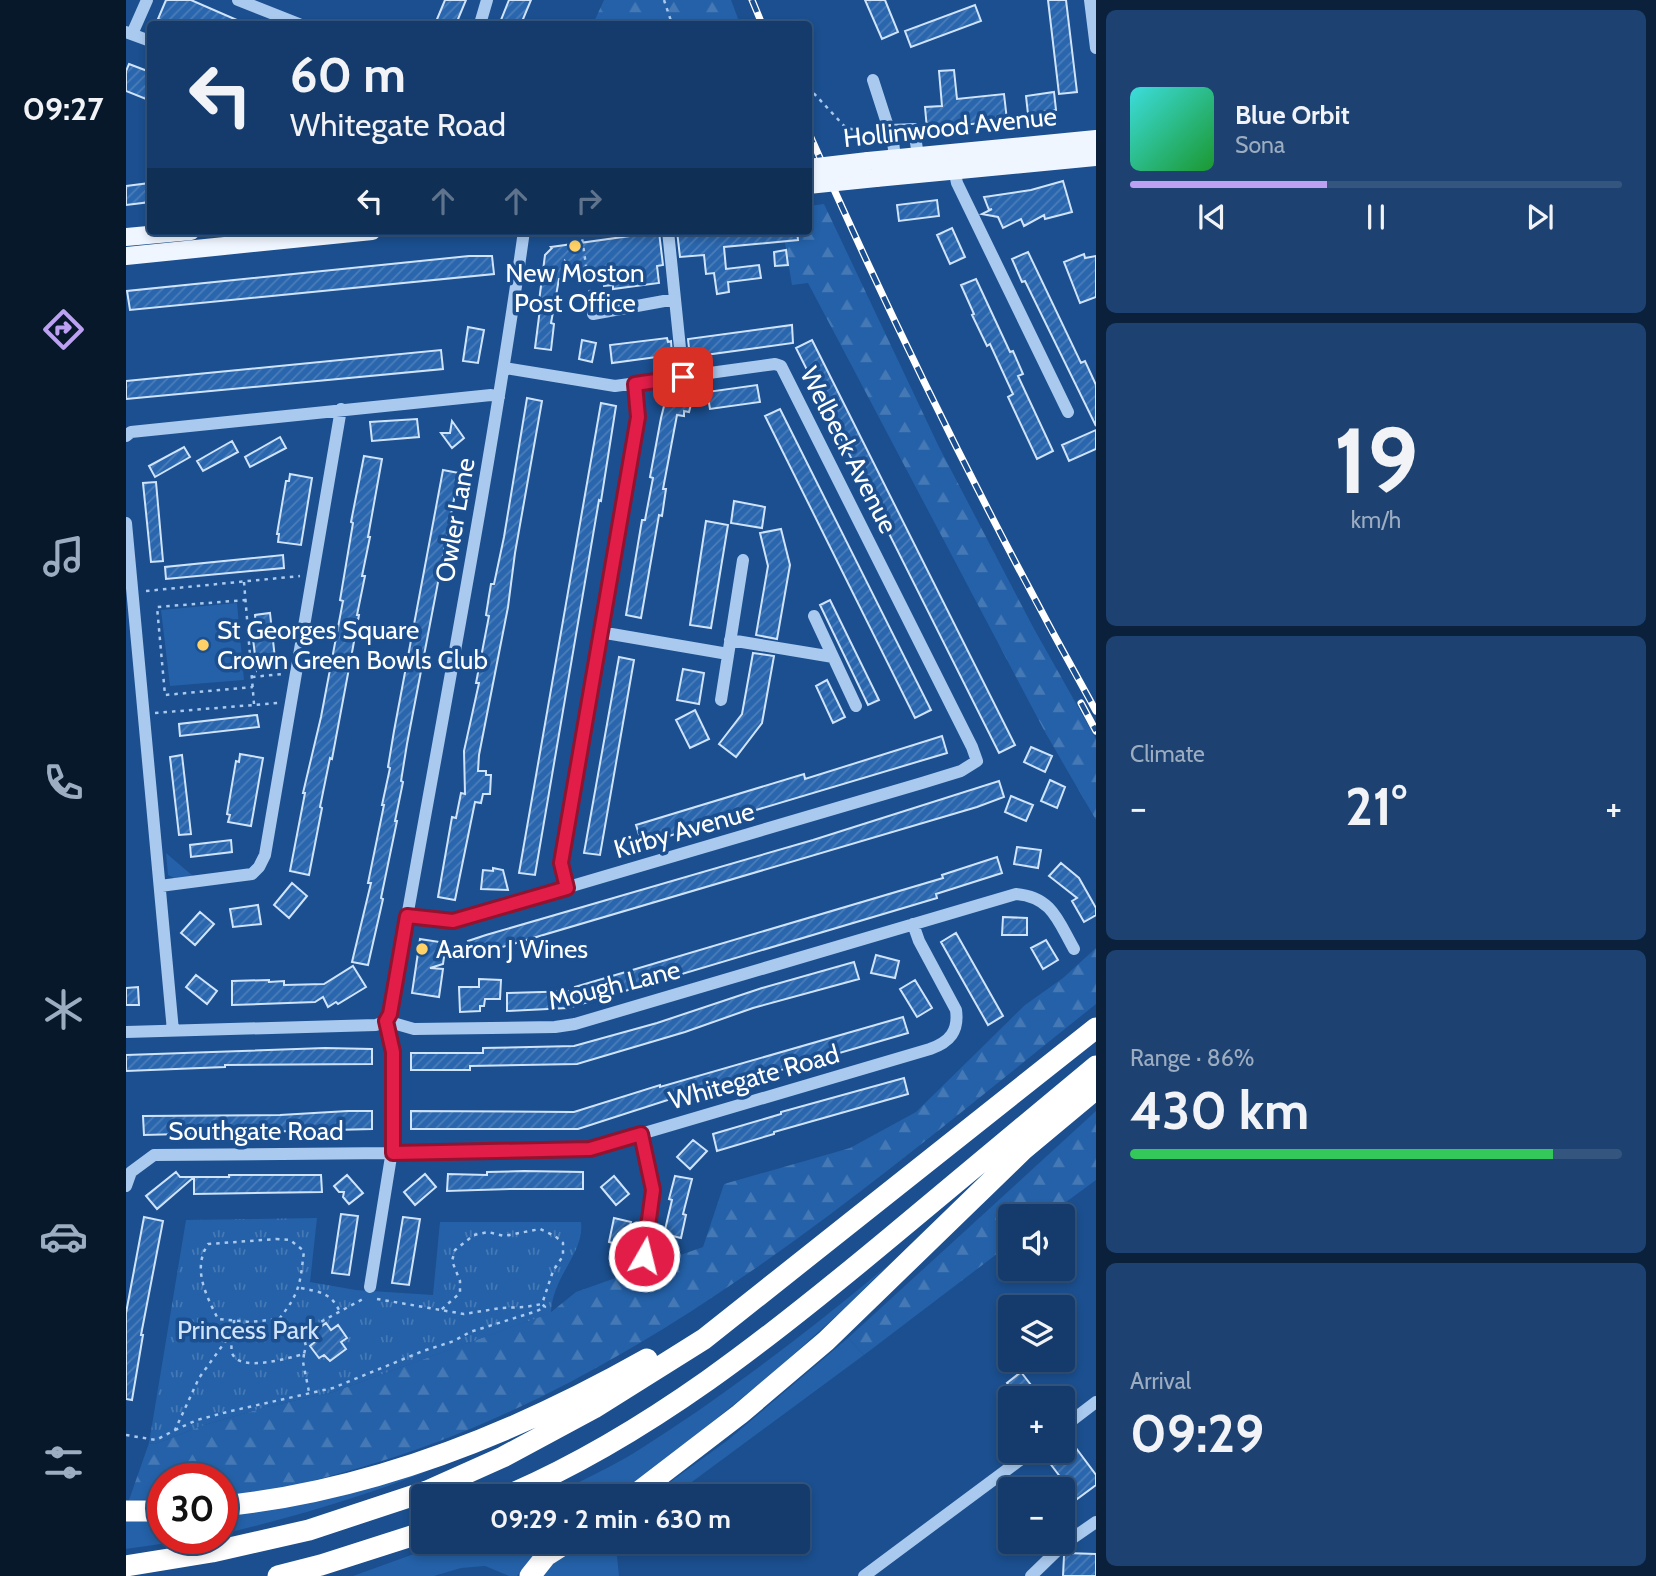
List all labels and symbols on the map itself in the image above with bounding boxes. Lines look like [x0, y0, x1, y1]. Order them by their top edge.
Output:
street label: Hollinwood Avenue [842, 100, 1058, 154]
marker: New Moston Post Office [567, 238, 583, 254]
place label: New Moston Post Office [505, 257, 645, 319]
pin [653, 347, 713, 407]
street label: Welbeck Avenue [793, 361, 905, 539]
street label: Owler Lane [428, 455, 482, 585]
place label: St Georges Square Crown Green Bowls Club [217, 614, 488, 676]
marker: St Georges Square Crown Green Bowls Club [195, 637, 211, 653]
street label: Kirby Avenue [610, 795, 758, 865]
place label: Aaron J Wines [436, 933, 588, 965]
marker: Aaron J Wines [414, 941, 430, 957]
street label: Mough Lane [545, 953, 683, 1017]
street label: Whitegate Road [665, 1037, 843, 1117]
street label: Southgate Road [168, 1115, 344, 1147]
position arrow [607, 1219, 681, 1293]
park label: Princess Park [177, 1314, 319, 1346]
speed limit sign: 30 [147, 1463, 238, 1554]

